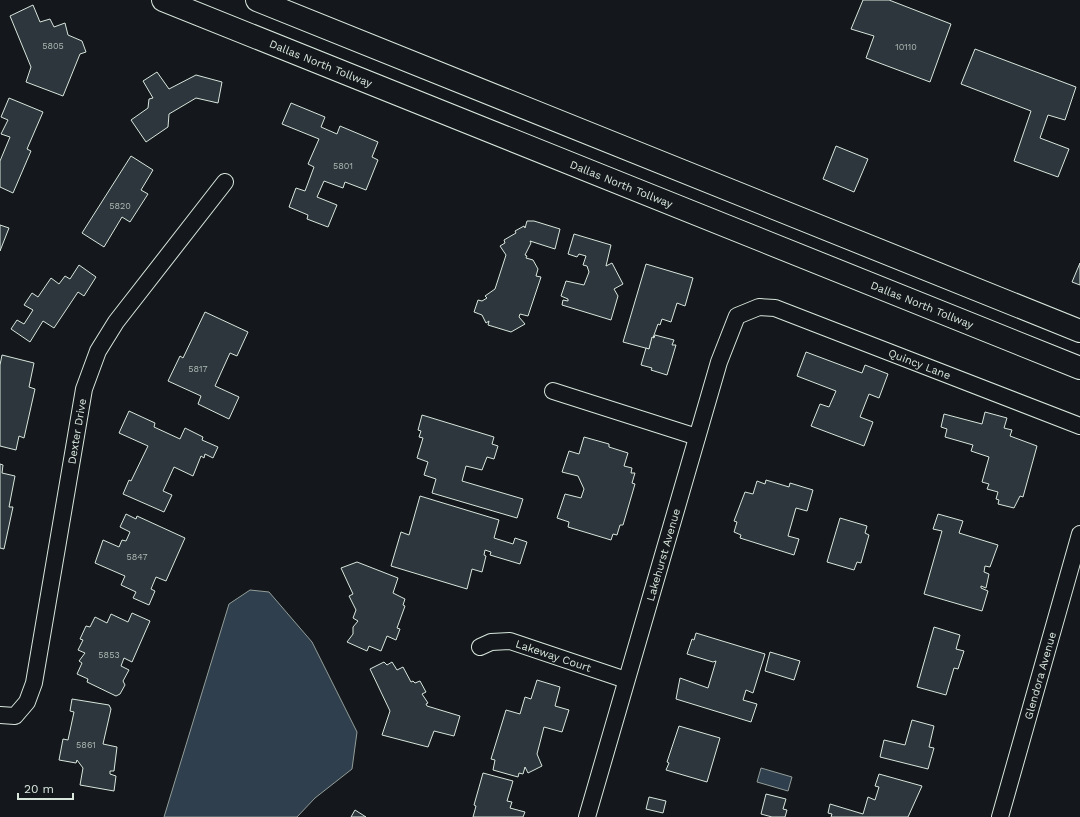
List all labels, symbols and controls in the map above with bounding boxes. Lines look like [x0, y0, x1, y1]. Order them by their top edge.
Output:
street label: Dallas North Tollway [267, 37, 374, 90]
house number: 5805 [42, 41, 64, 51]
house number: 10110 [895, 42, 917, 52]
street label: Dallas North Tollway [568, 158, 675, 211]
house number: 5801 [333, 161, 353, 171]
house number: 5820 [109, 201, 131, 211]
street label: Dallas North Tollway [869, 278, 976, 331]
street label: Quincy Lane [887, 346, 953, 382]
house number: 5817 [188, 364, 208, 374]
street label: Dexter Drive [65, 398, 89, 465]
street label: Lakehurst Avenue [643, 507, 683, 603]
house number: 5847 [127, 552, 147, 562]
street label: Glendora Avenue [1021, 630, 1059, 721]
street label: Lakeway Court [514, 637, 593, 674]
house number: 5853 [98, 650, 120, 660]
house number: 5861 [76, 740, 96, 750]
scale bar [18, 775, 73, 801]
text: 20 m [24, 782, 54, 796]

